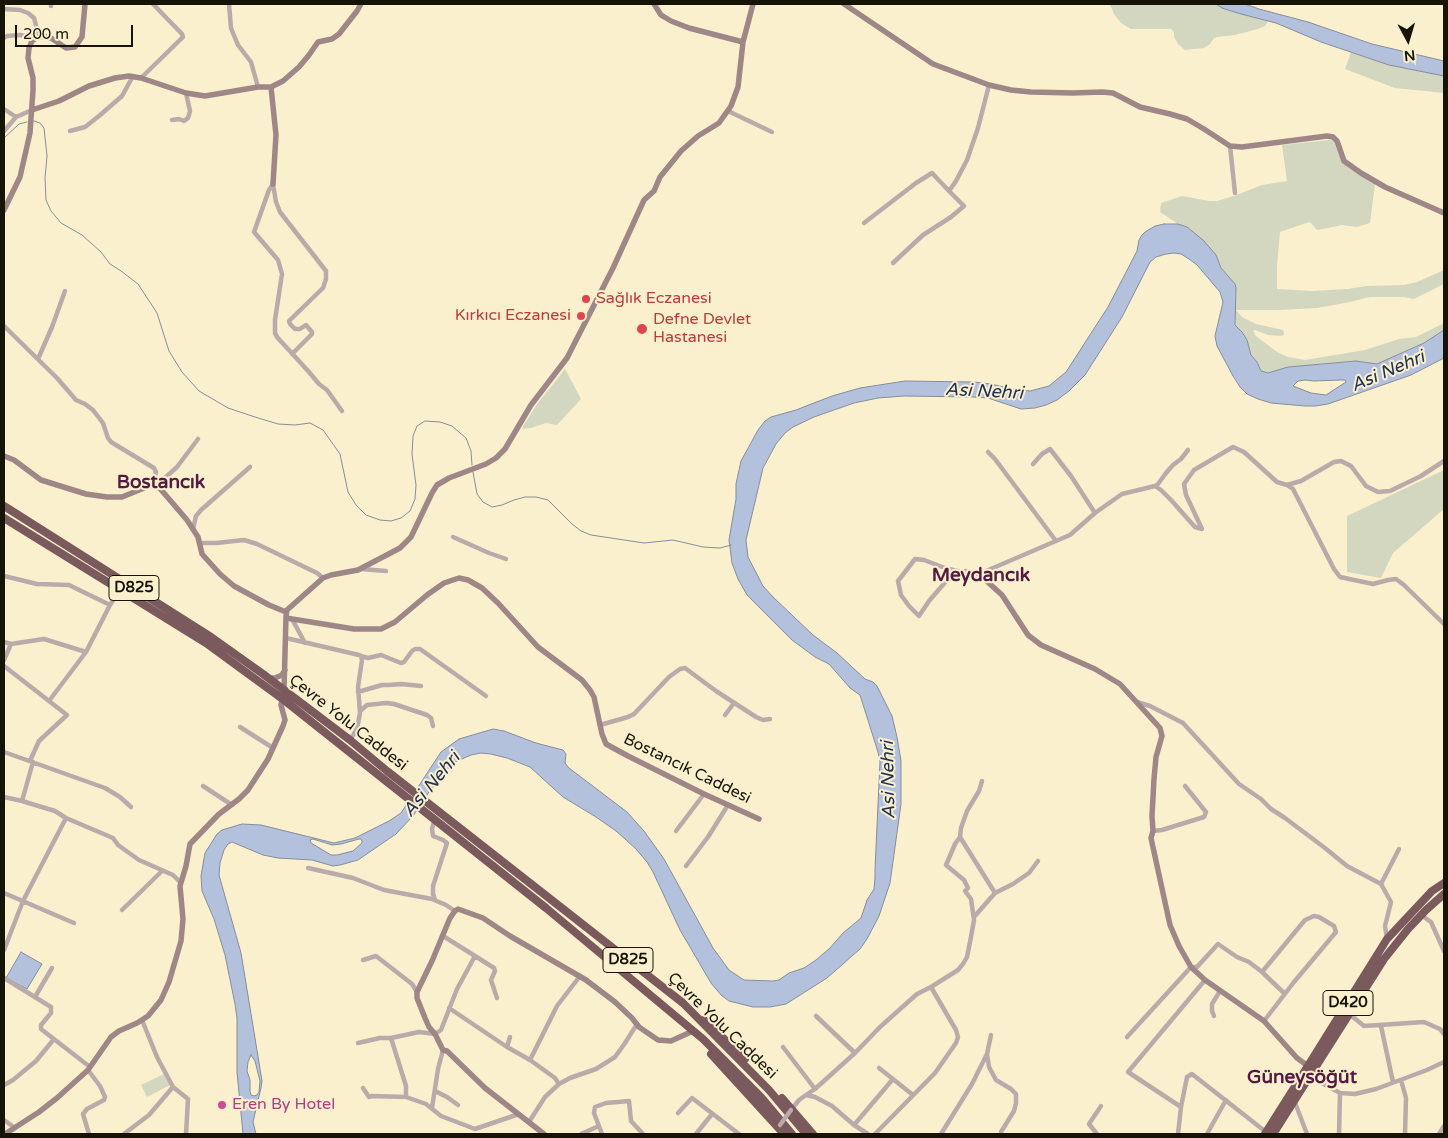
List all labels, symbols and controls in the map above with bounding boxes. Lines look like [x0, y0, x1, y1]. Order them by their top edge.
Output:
scale bar [18, 15, 135, 47]
north arrow [1383, 15, 1433, 65]
text: 200 m [23, 25, 69, 43]
text: N [1403, 46, 1416, 64]
place label: Sağlık Eczanesi [596, 289, 712, 309]
marker: Sağlık Eczanesi [580, 293, 592, 305]
place label: Kırkıcı Eczanesi [455, 306, 571, 326]
marker: Kırkıcı Eczanesi [575, 310, 587, 322]
place label: Defne Devlet Hastanesi [653, 310, 751, 348]
marker: Defne Devlet Hastanesi [635, 322, 649, 336]
water label: Asi Nehri [1348, 347, 1428, 397]
water label: Asi Nehri [945, 379, 1023, 405]
district label: Bostancık [117, 472, 205, 494]
district label: Meydancık [932, 565, 1030, 587]
road number: D825 [109, 576, 159, 600]
street label: Çevre Yolu Caddesi [285, 671, 411, 775]
street label: Bostancık Caddesi [620, 730, 754, 808]
water label: Asi Nehri [878, 741, 900, 819]
water label: Asi Nehri [399, 748, 465, 822]
road number: D825 [603, 948, 653, 972]
street label: Çevre Yolu Caddesi [663, 969, 781, 1083]
road number: D420 [1323, 990, 1373, 1016]
district label: Güneysöğüt [1247, 1067, 1357, 1089]
place label: Eren By Hotel [232, 1095, 335, 1115]
marker: Eren By Hotel [216, 1099, 228, 1111]

